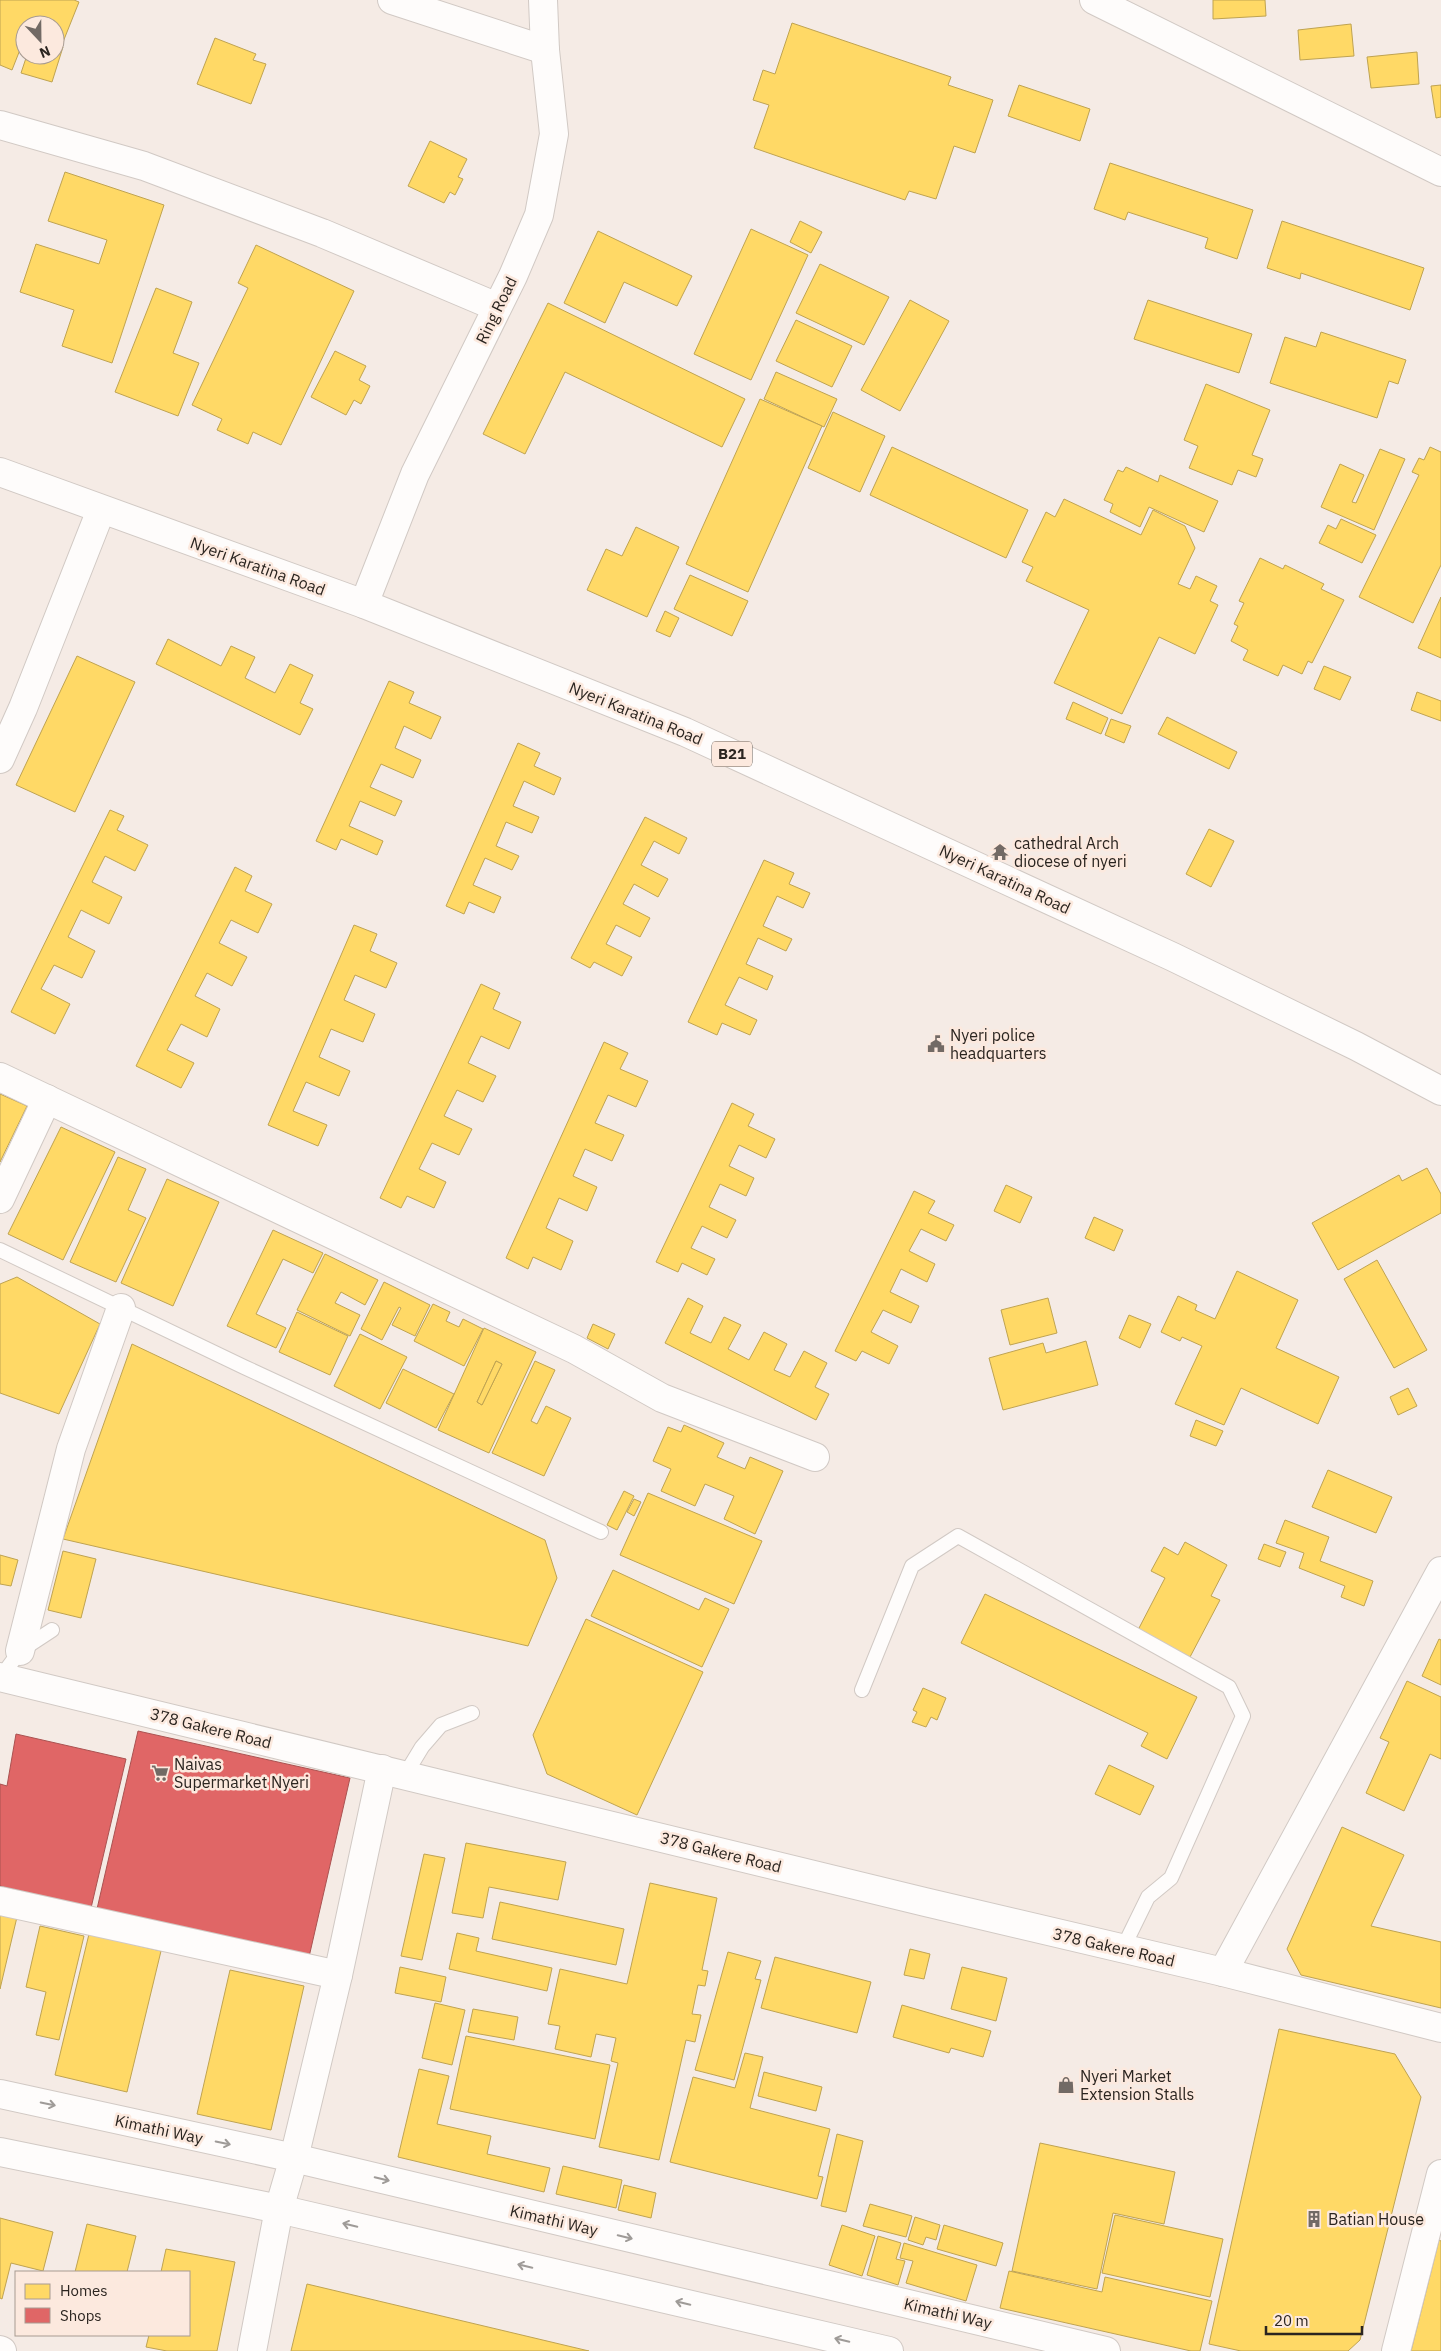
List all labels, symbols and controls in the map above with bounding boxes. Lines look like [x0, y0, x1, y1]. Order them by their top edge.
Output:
north arrow [15, 15, 65, 65]
text: N [37, 42, 53, 62]
street label: Ring Road [471, 273, 521, 347]
street label: Nyeri Karatina Road [188, 532, 328, 600]
street label: Nyeri Karatina Road [566, 677, 706, 749]
road number: B21 [712, 742, 752, 766]
place label: cathedral Arch diocese of nyeri [1014, 833, 1127, 871]
street label: Nyeri Karatina Road [936, 840, 1074, 918]
temple icon: cathedral Arch diocese of nyeri [990, 842, 1010, 862]
place label: Nyeri police headquarters [950, 1025, 1047, 1063]
public building icon: Nyeri police headquarters [926, 1034, 946, 1054]
street label: 378 Gakere Road [148, 1703, 274, 1753]
place label: Naivas Supermarket Nyeri [174, 1754, 309, 1792]
supermarket icon: Naivas Supermarket Nyeri [150, 1763, 170, 1783]
street label: 378 Gakere Road [658, 1827, 784, 1877]
street label: 378 Gakere Road [1051, 1923, 1177, 1971]
place label: Nyeri Market Extension Stalls [1080, 2066, 1194, 2104]
shop icon: Nyeri Market Extension Stalls [1056, 2075, 1076, 2095]
one-way arrow [39, 2100, 55, 2109]
street label: Kimathi Way [113, 2110, 205, 2148]
one-way arrow [215, 2139, 231, 2148]
one-way arrow [373, 2175, 389, 2184]
street label: Kimathi Way [508, 2200, 600, 2240]
building icon: Batian House [1304, 2209, 1324, 2229]
place label: Batian House [1328, 2209, 1424, 2229]
one-way arrow [342, 2220, 358, 2229]
one-way arrow [617, 2233, 633, 2242]
one-way arrow [518, 2261, 534, 2270]
legend [15, 2271, 190, 2336]
text: Homes [60, 2281, 108, 2300]
street label: Kimathi Way [902, 2293, 994, 2333]
one-way arrow [676, 2298, 692, 2307]
scale bar [1266, 2304, 1362, 2336]
text: Shops [60, 2306, 102, 2325]
text: 20 m [1274, 2311, 1309, 2330]
one-way arrow [834, 2335, 850, 2344]

